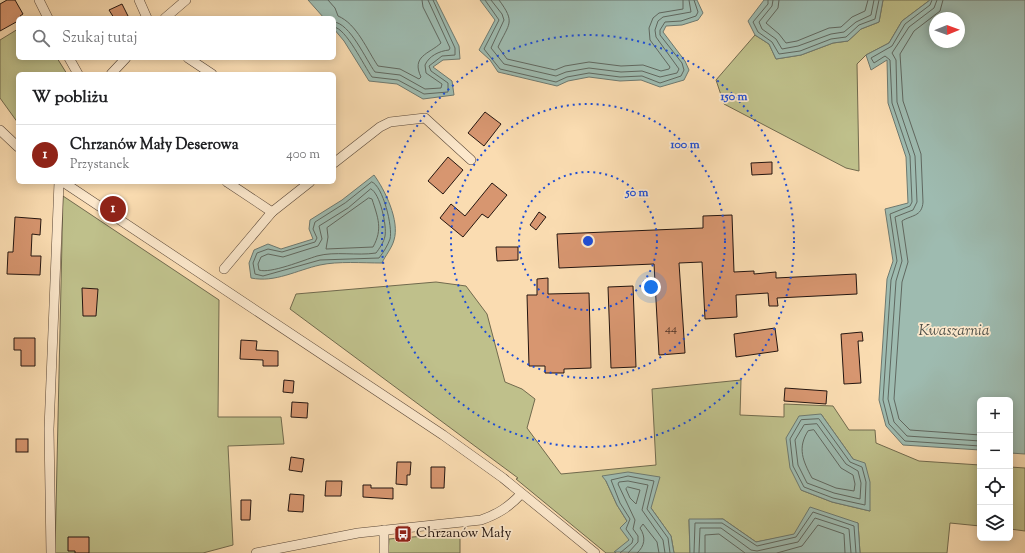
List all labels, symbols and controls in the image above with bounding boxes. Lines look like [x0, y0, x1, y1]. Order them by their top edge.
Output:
north arrow [929, 12, 965, 48]
search box [16, 16, 336, 60]
icon: search [30, 27, 52, 49]
text: Szukaj tutaj [62, 28, 137, 49]
text: W pobliżu [32, 86, 108, 110]
text: 150 m [719, 88, 748, 106]
text: Chrzanów Mały Deserowa [70, 135, 239, 156]
text: 100 m [669, 136, 700, 154]
text: 1 [43, 146, 47, 164]
text: 400 m [286, 146, 320, 164]
text: Przystanek [70, 156, 130, 174]
text: 50 m [625, 184, 649, 202]
pin: 1 [100, 194, 126, 224]
centre of rings [581, 234, 595, 248]
your location [641, 277, 661, 297]
house number: 44 [665, 320, 677, 338]
water label: Kwaszarnia [918, 321, 990, 342]
map controls [977, 397, 1013, 541]
button: + [977, 397, 1013, 433]
button: − [977, 433, 1013, 469]
button: locate [977, 469, 1013, 505]
button: layers [977, 505, 1013, 541]
bus stop icon: Chrzanów Mały [393, 524, 413, 544]
place label: Chrzanów Mały [416, 524, 511, 544]

